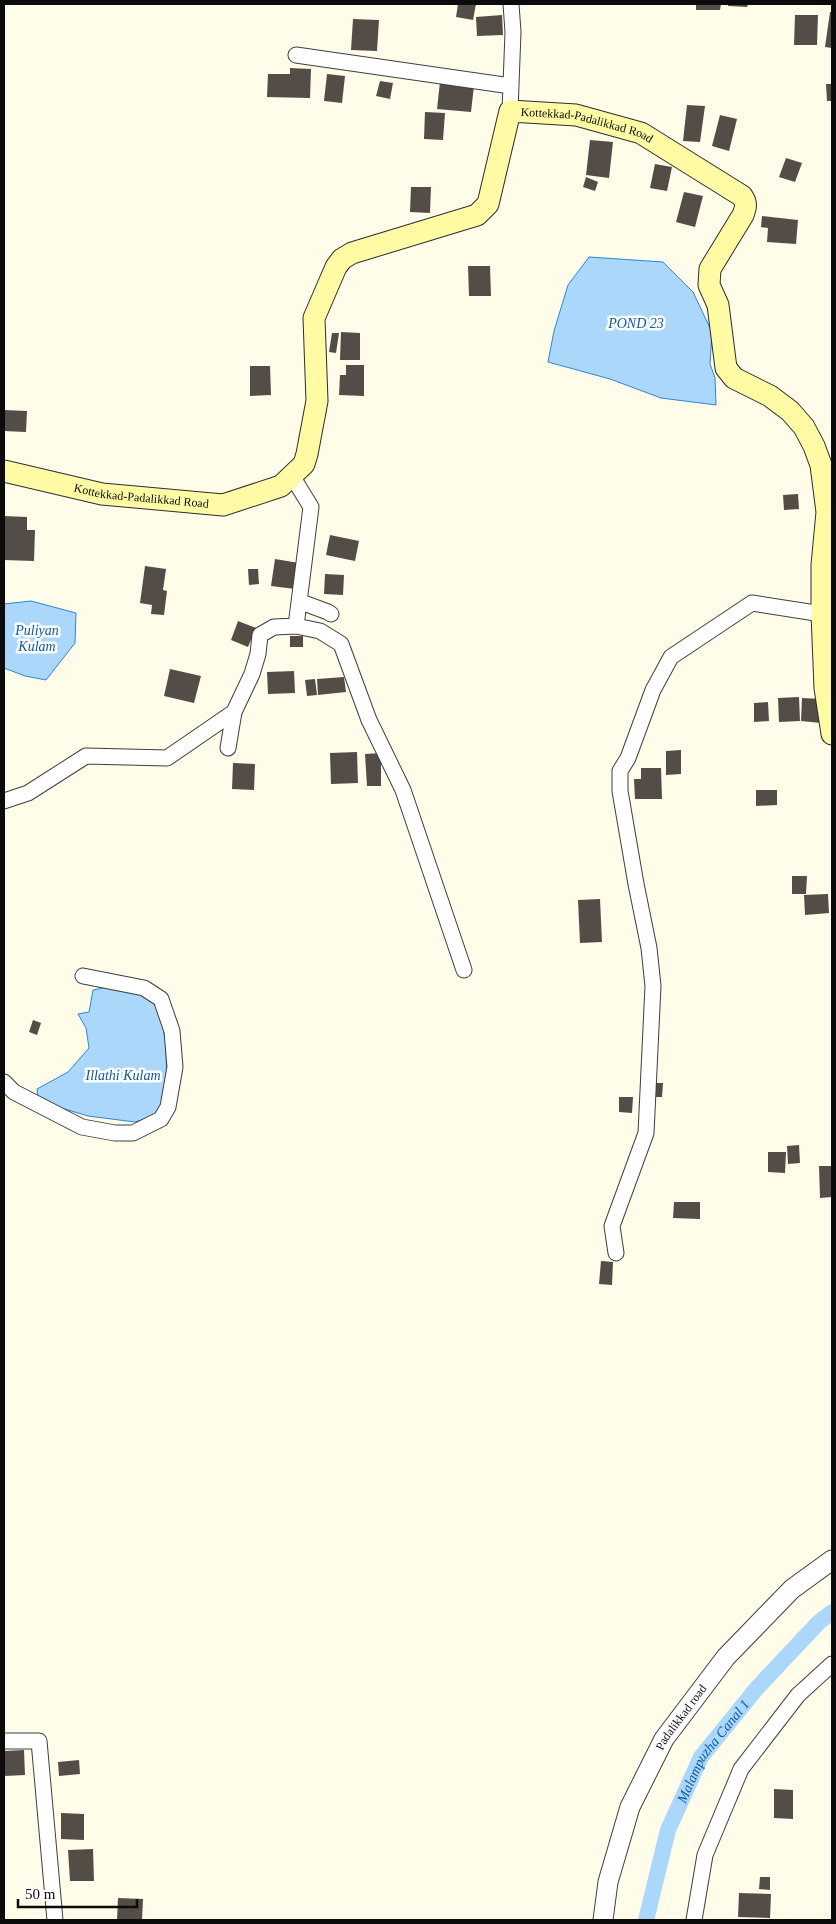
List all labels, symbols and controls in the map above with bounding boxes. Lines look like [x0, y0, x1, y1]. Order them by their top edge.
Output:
street label: Kottekkad-Padalikkad Road [520, 105, 656, 146]
water label: POND 23 [607, 316, 664, 331]
street label: Kottekkad-Padalikkad Road [73, 481, 209, 511]
water label: Puliyan Kulam [14, 623, 59, 654]
water label: Illathi Kulam [84, 1068, 161, 1083]
street label: Padalikkad road [653, 1682, 710, 1752]
water label: Malampuzha Canal 1 [674, 1697, 753, 1806]
scale bar [18, 1876, 136, 1908]
text: 50 m [25, 1886, 56, 1902]

